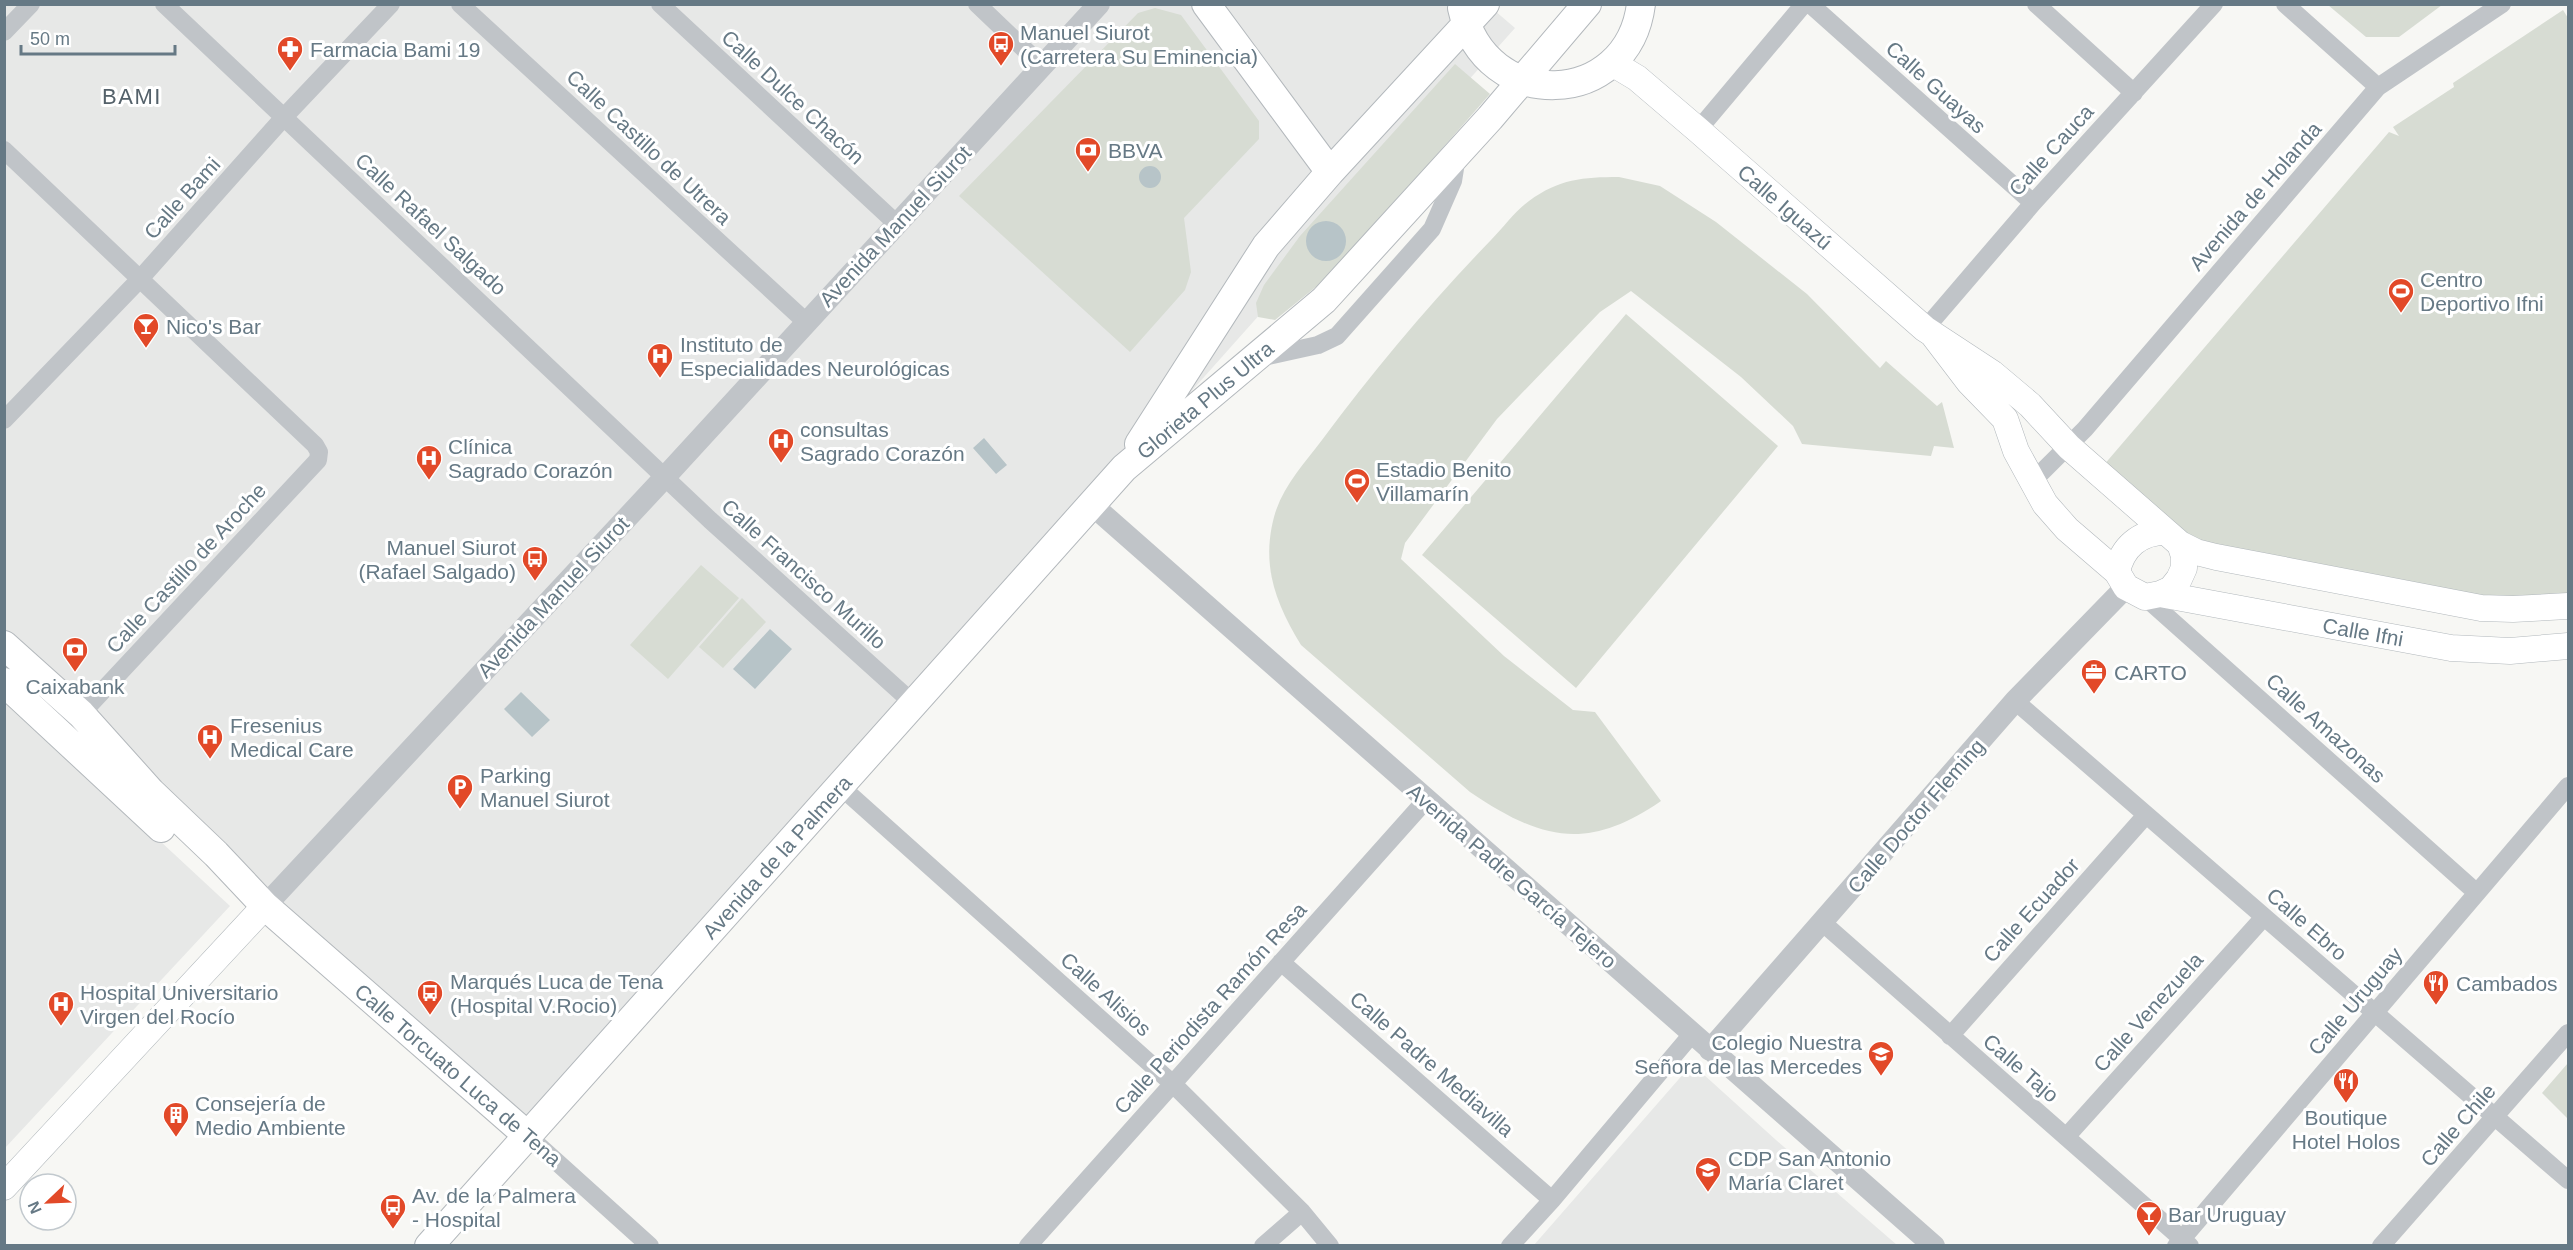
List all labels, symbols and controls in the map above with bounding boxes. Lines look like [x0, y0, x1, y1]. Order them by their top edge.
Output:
scale bar [21, 18, 176, 56]
place label: Manuel Siurot (Carretera Su Eminencia) [1020, 21, 1258, 68]
street label: Calle Dulce Chacón [717, 25, 869, 169]
text: 50 m [30, 29, 70, 49]
bus stop icon: Manuel Siurot (Carretera Su Eminencia) [986, 29, 1016, 67]
pharmacy icon: Farmacia Bami 19 [275, 34, 305, 72]
street label: Calle Guayas [1881, 36, 1991, 138]
place label: Farmacia Bami 19 [310, 38, 480, 61]
street label: Calle Castillo de Utrera [562, 65, 736, 229]
district label: BAMI [102, 84, 162, 109]
street label: Calle Cauca [2004, 100, 2098, 200]
street label: Avenida de Holanda [2184, 117, 2326, 275]
bank icon: BBVA [1073, 135, 1103, 173]
place label: BBVA [1108, 139, 1162, 162]
street label: Avenida Manuel Siurot [815, 141, 975, 311]
street label: Calle Rafael Salgado [351, 148, 511, 300]
street label: Calle Bami [139, 153, 225, 243]
street label: Calle Iguazú [1733, 160, 1837, 254]
place label: Centro Deportivo Ifni [2420, 268, 2544, 315]
sports icon: Centro Deportivo Ifni [2386, 276, 2416, 314]
bar icon: Nico's Bar [131, 311, 161, 349]
place label: Nico's Bar [166, 315, 261, 338]
place label: Instituto de Especialidades Neurológicas [680, 333, 950, 380]
street label: Glorieta Plus Ultra [1132, 336, 1278, 464]
hospital icon: Instituto de Especialidades Neurológicas [645, 341, 675, 379]
place label: consultas Sagrado Corazón [800, 418, 965, 465]
hospital icon: consultas Sagrado Corazón [766, 426, 796, 464]
place label: Clínica Sagrado Corazón [448, 435, 613, 482]
hospital icon: Clínica Sagrado Corazón [414, 443, 444, 481]
place label: Estadio Benito Villamarín [1376, 458, 1511, 505]
sports icon: Estadio Benito Villamarín [1342, 466, 1372, 504]
street label: Calle Castillo de Aroche [102, 479, 270, 657]
street label: Calle Francisco Murillo [717, 494, 891, 654]
street label: Avenida Manuel Siurot [473, 512, 633, 682]
place label: Manuel Siurot (Rafael Salgado) [358, 536, 516, 583]
bus stop icon: Manuel Siurot (Rafael Salgado) [520, 544, 550, 582]
street label: Calle Ifni [2321, 614, 2405, 650]
bank icon: Caixabank [60, 635, 90, 673]
office icon: CARTO [2079, 657, 2109, 695]
place label: CARTO [2114, 661, 2187, 684]
street label: Calle Amazonas [2262, 669, 2390, 787]
place label: Caixabank [25, 675, 125, 698]
place label: Fresenius Medical Care [230, 714, 354, 761]
hospital icon: Fresenius Medical Care [195, 722, 225, 760]
street label: Calle Doctor Fleming [1843, 734, 1989, 898]
place label: Parking Manuel Siurot [480, 764, 610, 811]
street label: Avenida de la Palmera [698, 771, 856, 943]
parking icon: Parking Manuel Siurot [445, 772, 475, 810]
street label: Avenida Padre García Tejero [1403, 779, 1621, 973]
street label: Calle Ecuador [1978, 853, 2084, 967]
street label: Calle Ebro [2262, 883, 2352, 965]
street label: Calle Periodista Ramón Resa [1109, 898, 1311, 1118]
street label: Calle Uruguay [2303, 942, 2407, 1059]
street label: Calle Alisios [1056, 948, 1156, 1040]
street label: Calle Venezuela [2089, 948, 2208, 1076]
restaurant icon: Cambados [2421, 968, 2451, 1006]
place label: Marqués Luca de Tena (Hospital V.Rocio) [450, 970, 664, 1017]
place label: Cambados [2456, 972, 2558, 995]
bus stop icon: Marqués Luca de Tena (Hospital V.Rocio) [415, 978, 445, 1016]
street label: Calle Torcuato Luca de Tena [350, 979, 566, 1171]
place label: Hospital Universitario Virgen del Rocío [80, 981, 278, 1028]
street label: Calle Padre Mediavilla [1346, 987, 1519, 1141]
hospital icon: Hospital Universitario Virgen del Rocío [46, 989, 76, 1027]
street label: Calle Tajo [1979, 1029, 2063, 1107]
place label: Colegio Nuestra Señora de las Mercedes [1634, 1031, 1862, 1078]
school or university icon: Colegio Nuestra Señora de las Mercedes [1866, 1039, 1896, 1077]
restaurant icon: Boutique Hotel Holos [2331, 1066, 2361, 1104]
street label: Calle Chile [2416, 1079, 2500, 1171]
place label: Consejería de Medio Ambiente [195, 1092, 346, 1139]
building icon: Consejería de Medio Ambiente [161, 1100, 191, 1138]
place label: Boutique Hotel Holos [2292, 1106, 2400, 1153]
place label: CDP San Antonio María Claret [1728, 1147, 1891, 1194]
school or university icon: CDP San Antonio María Claret [1693, 1155, 1723, 1193]
north arrow [18, 1172, 78, 1232]
place label: Av. de la Palmera - Hospital [412, 1184, 576, 1231]
bus stop icon: Av. de la Palmera - Hospital [378, 1192, 408, 1230]
text: N [25, 1199, 45, 1216]
bar icon: Bar Uruguay [2134, 1199, 2164, 1237]
place label: Bar Uruguay [2168, 1203, 2286, 1226]

